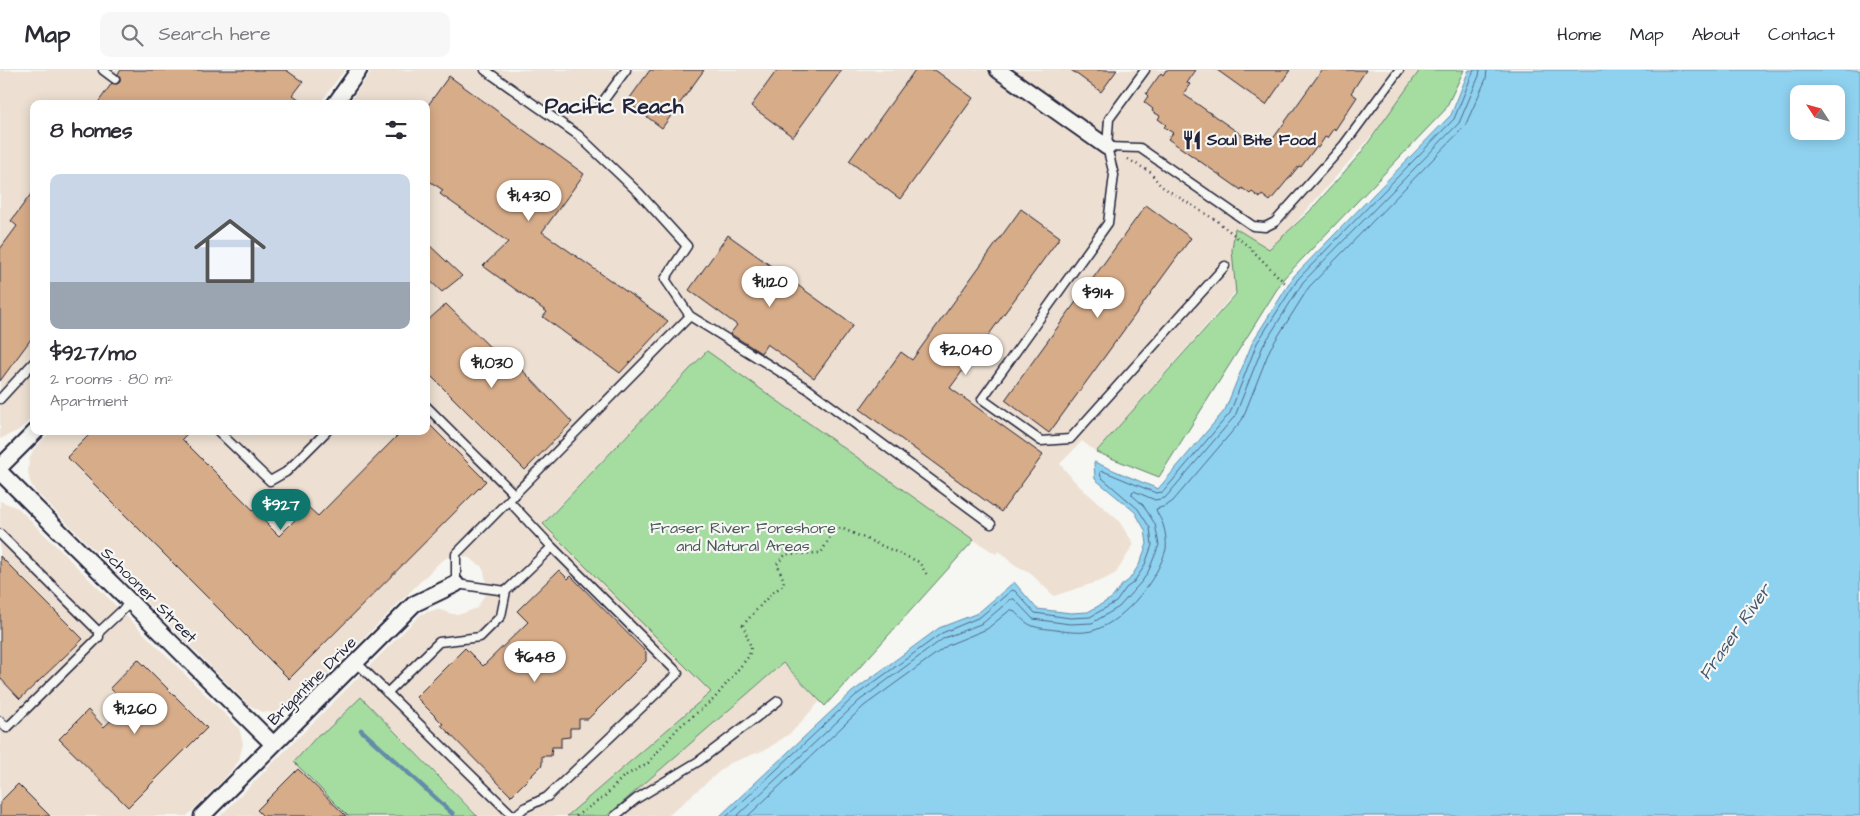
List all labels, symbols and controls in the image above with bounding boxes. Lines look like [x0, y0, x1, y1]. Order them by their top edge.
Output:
search box [100, 12, 450, 57]
text: Map [25, 18, 70, 52]
icon: search [118, 21, 146, 49]
text: Search here [158, 21, 271, 48]
text: Home [1557, 22, 1602, 47]
text: Map [1630, 22, 1664, 47]
text: About [1692, 22, 1740, 47]
text: Contact [1768, 22, 1835, 47]
north arrow [1790, 85, 1845, 140]
map controls [1790, 85, 1845, 140]
district label: Pacific Reach [545, 92, 684, 121]
text: 8 homes [50, 116, 132, 145]
icon: filters [382, 116, 410, 144]
restaurant icon: Soul Bite Food [1181, 129, 1203, 151]
place label: Soul Bite Food [1206, 129, 1317, 151]
pin: $1,430 [488, 180, 570, 222]
text: $1,430 [508, 185, 550, 207]
icon: home [185, 206, 275, 296]
pin: $1,120 [729, 266, 811, 308]
text: $1,120 [752, 271, 788, 293]
pin: $914 [1068, 276, 1128, 319]
text: $914 [1083, 282, 1113, 304]
pin: $2,040 [925, 334, 1007, 376]
text: $927/mo [50, 339, 136, 368]
text: $2,040 [940, 339, 992, 361]
pin: $1,030 [451, 346, 533, 389]
text: $1,030 [471, 352, 513, 374]
text: 2 rooms · 80 m² [50, 368, 173, 390]
text: Apartment [50, 390, 128, 412]
pin: $927 [251, 488, 311, 531]
text: $927 [262, 494, 300, 516]
park label: Fraser River Foreshore and Natural Areas [650, 517, 836, 557]
street label: Schooner Street [96, 542, 202, 648]
water label: Fraser River [1693, 577, 1779, 685]
street label: Brigantine Drive [263, 631, 362, 731]
pin: $648 [505, 640, 565, 683]
text: $648 [515, 646, 555, 668]
pin: $1,260 [94, 692, 176, 735]
text: $1,260 [113, 698, 157, 720]

